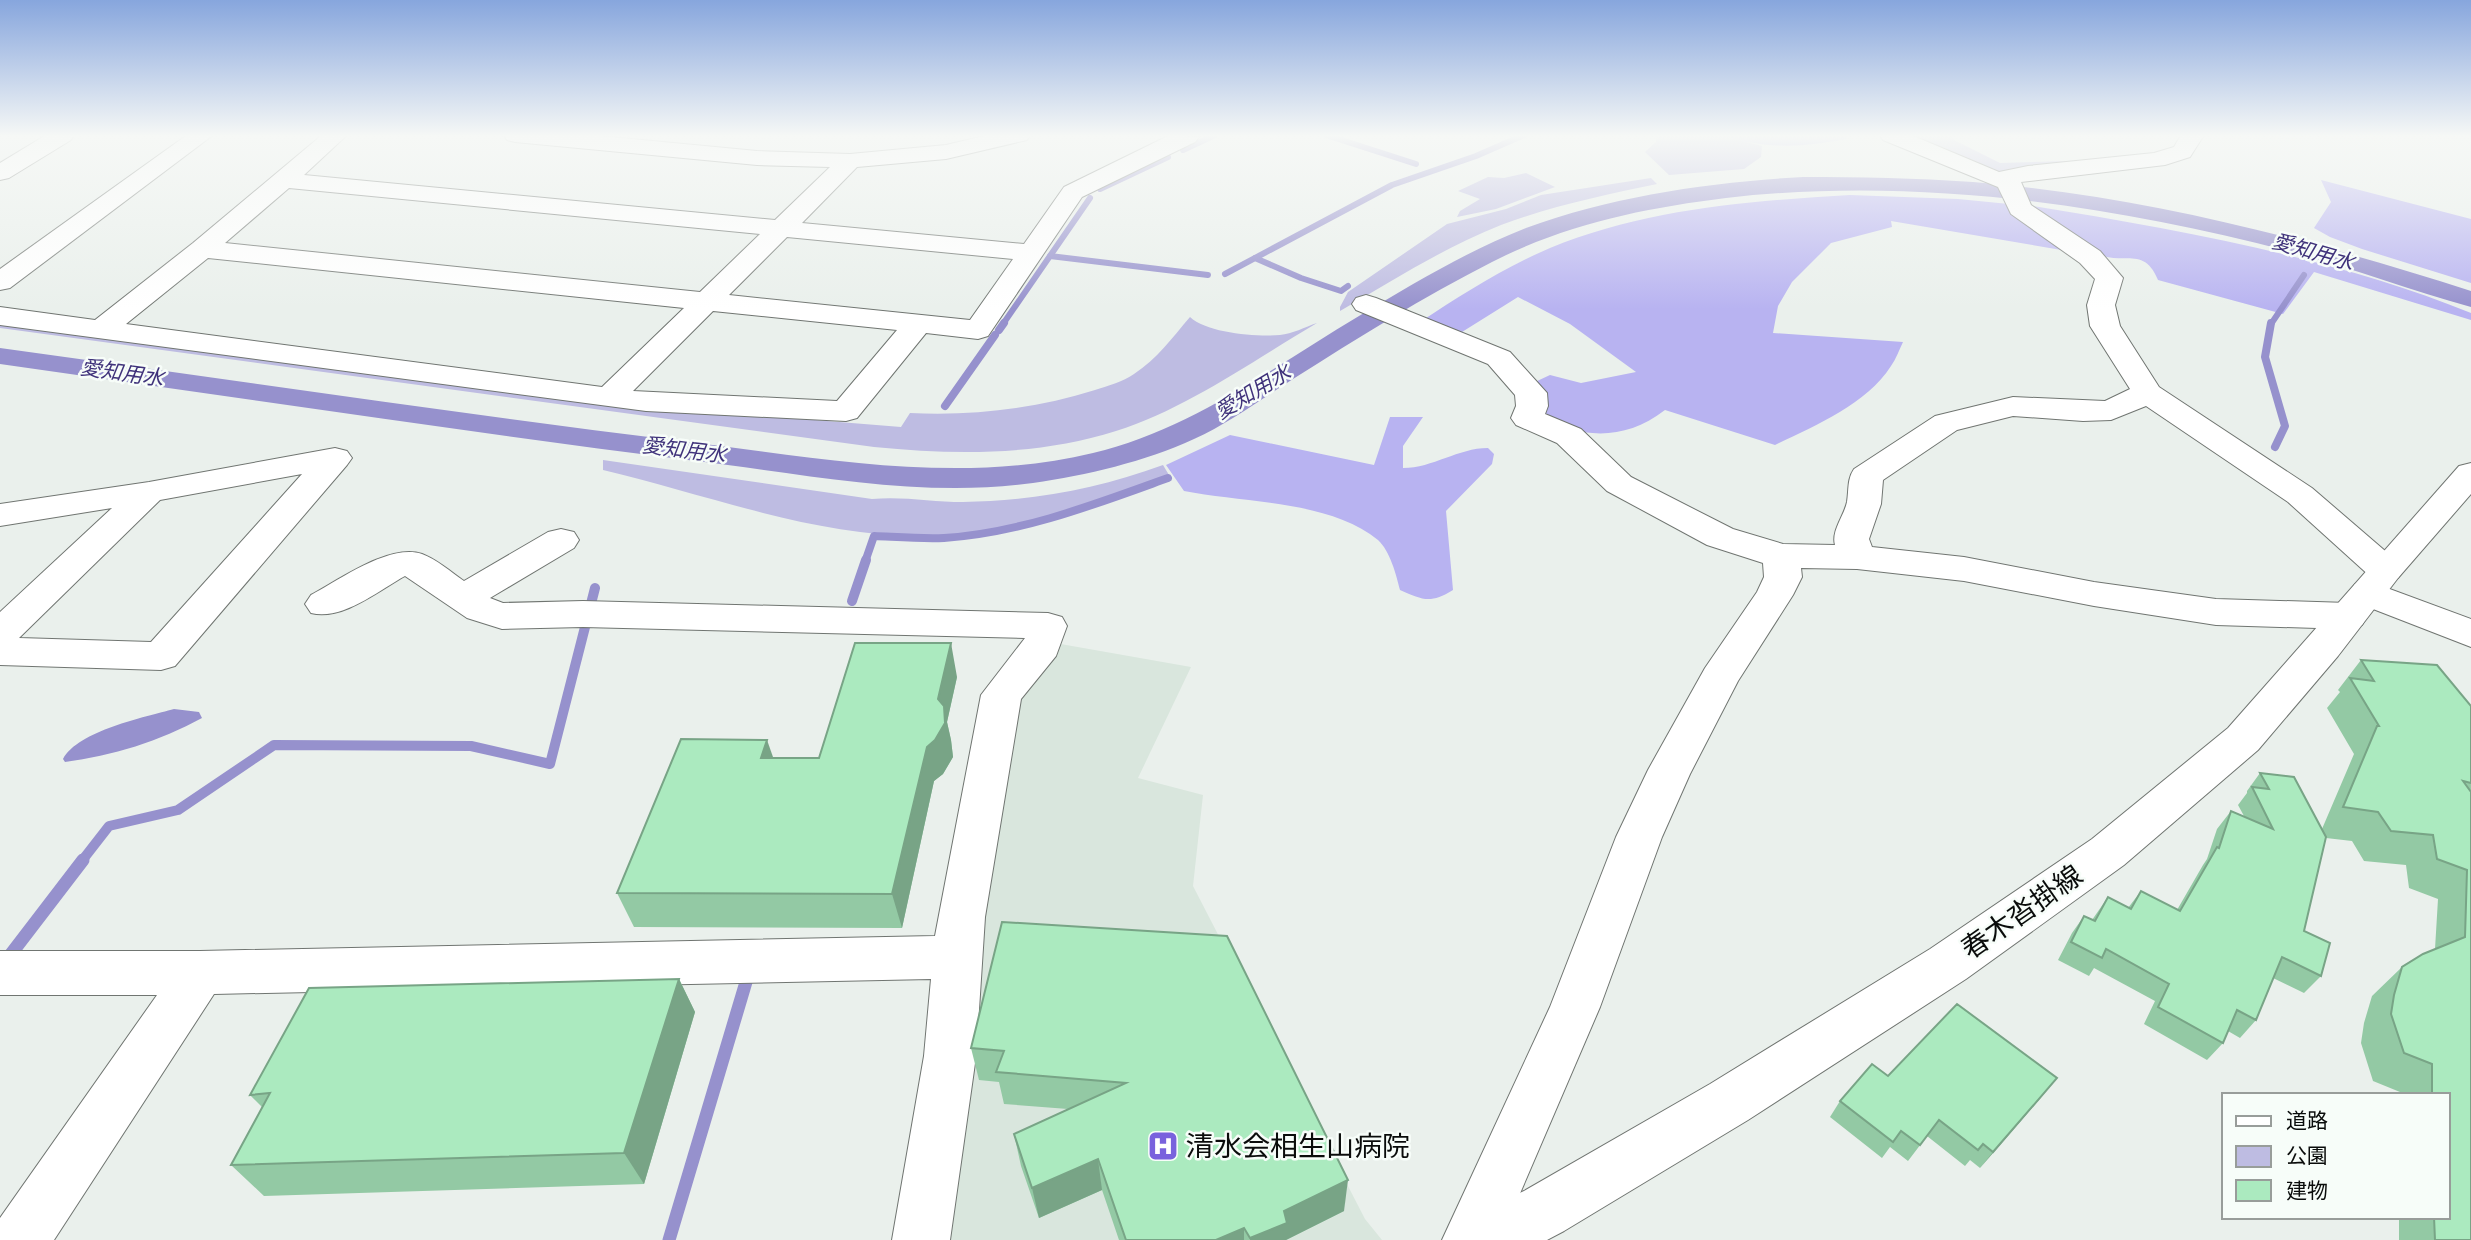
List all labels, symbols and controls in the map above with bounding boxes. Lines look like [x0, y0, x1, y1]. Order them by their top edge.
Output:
water label: 愛知用水 [2269, 228, 2359, 277]
water label: 愛知用水 [79, 354, 167, 392]
water label: 愛知用水 [1210, 358, 1297, 425]
water label: 愛知用水 [641, 432, 729, 468]
street label: 春木沓掛線 [1955, 858, 2089, 966]
legend [2222, 1093, 2450, 1219]
text: 道路 [2286, 1108, 2328, 1134]
hospital icon: 清水会相生山病院 [1146, 1129, 1180, 1163]
place label: 清水会相生山病院 [1186, 1130, 1410, 1163]
text: 公園 [2286, 1143, 2328, 1169]
text: 建物 [2286, 1178, 2328, 1204]

